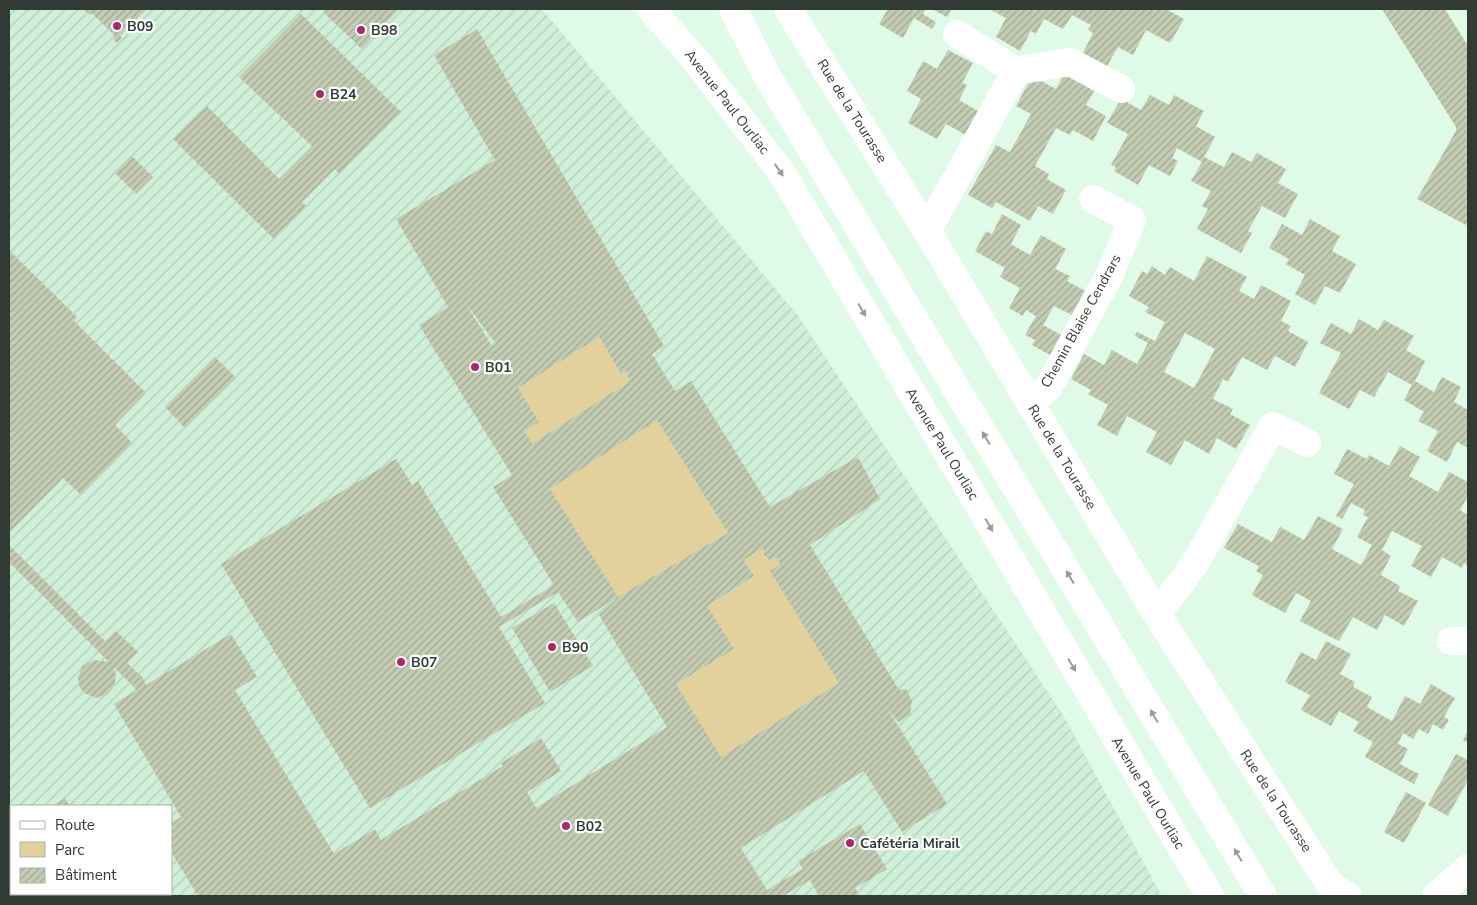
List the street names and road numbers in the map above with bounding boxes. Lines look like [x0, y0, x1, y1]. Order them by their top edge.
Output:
street label: Avenue Paul Ourliac [680, 46, 774, 159]
street label: Rue de la Tourasse [812, 56, 892, 166]
street label: Chemin Blaise Cendrars [1036, 250, 1126, 391]
street label: Avenue Paul Ourliac [901, 384, 983, 504]
street label: Rue de la Tourasse [1023, 401, 1101, 513]
street label: Avenue Paul Ourliac [1107, 733, 1189, 853]
street label: Rue de la Tourasse [1236, 746, 1316, 856]

